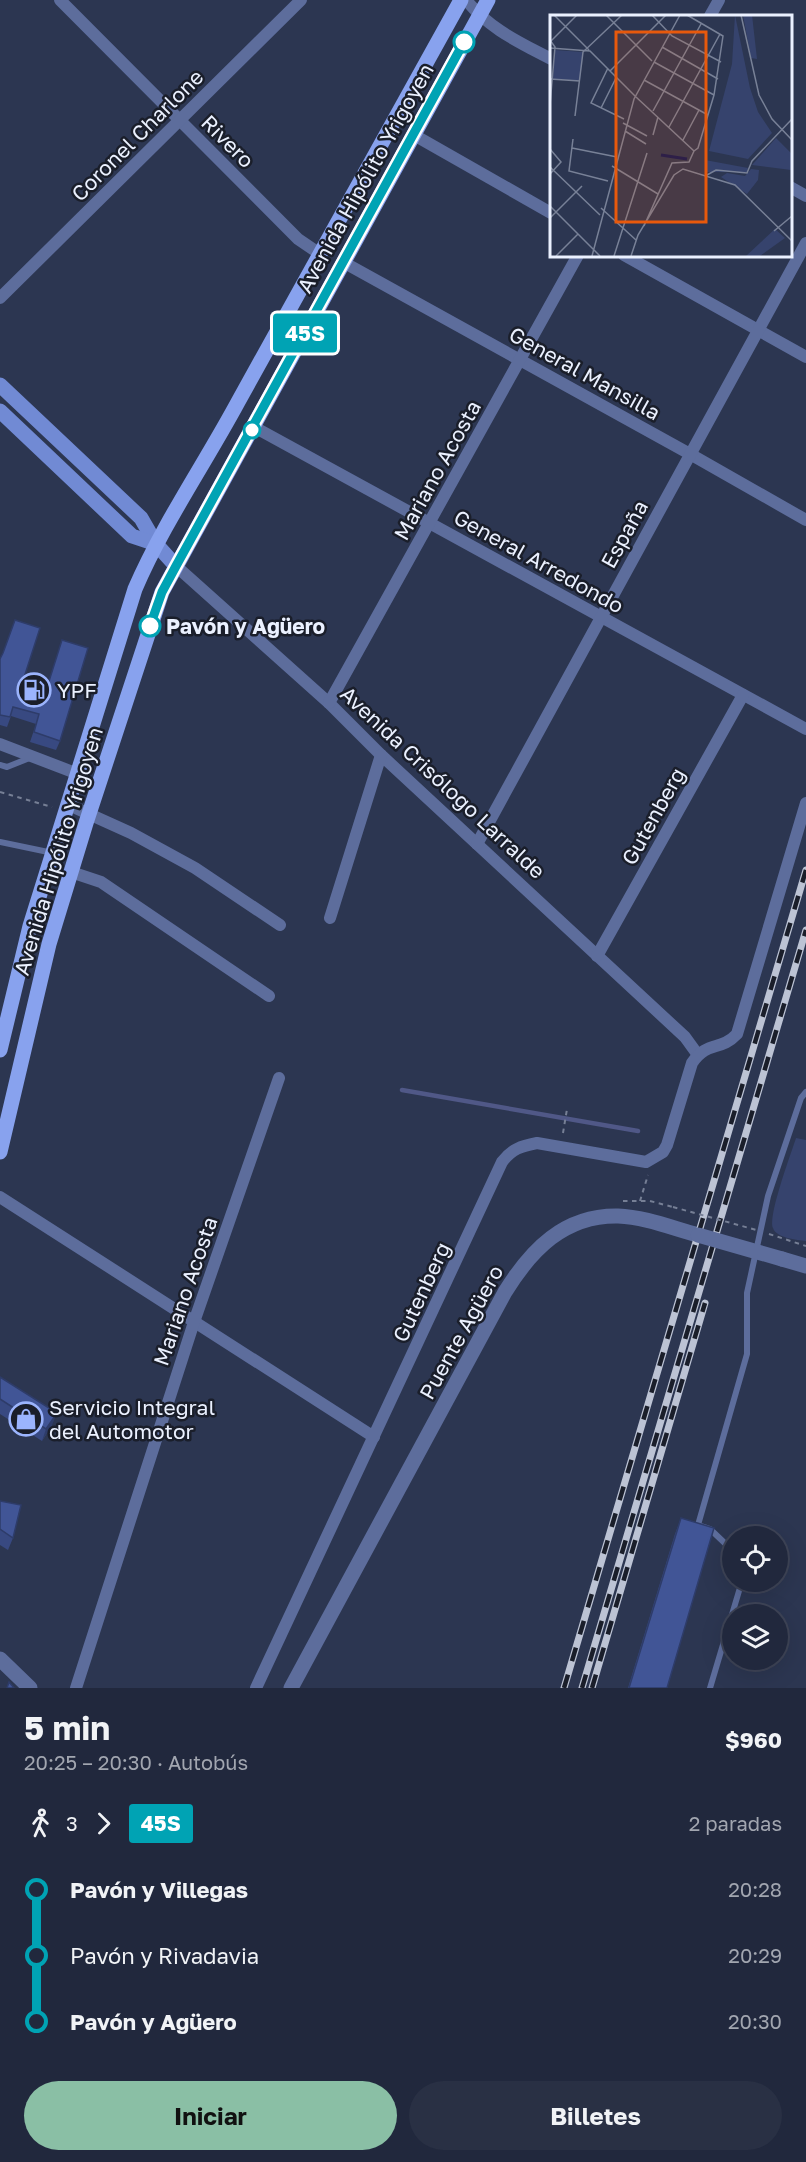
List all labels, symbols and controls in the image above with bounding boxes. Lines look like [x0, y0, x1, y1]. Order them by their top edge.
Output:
inset map [550, 15, 791, 256]
unlabelled marker [453, 31, 475, 53]
street label: Avenida Hipólito Yrigoyen [291, 59, 439, 297]
street label: Coronel Charlone [66, 64, 208, 206]
street label: Rivero [196, 109, 260, 173]
line badge: 45S [270, 314, 340, 352]
text: 45S [285, 320, 325, 346]
street label: General Mansilla [505, 321, 665, 425]
street label: Mariano Acosta [388, 396, 486, 544]
unlabelled marker [243, 421, 261, 439]
street label: España [595, 496, 653, 572]
street label: General Arredondo [449, 504, 629, 618]
place label: Pavón y Agüero [166, 613, 325, 639]
marker: Pavón y Agüero [139, 615, 161, 637]
fuel station icon: YPF [16, 672, 52, 708]
place label: YPF [57, 677, 97, 703]
street label: Avenida Crisólogo Larralde [335, 680, 551, 884]
street label: Avenida Hipólito Yrigoyen [8, 724, 108, 978]
street label: Gutenberg [616, 763, 690, 869]
street label: Mariano Acosta [147, 1213, 223, 1369]
street label: Gutenberg [387, 1238, 455, 1346]
street label: Puente Agüero [413, 1260, 509, 1404]
place label: Servicio Integral del Automotor [49, 1394, 215, 1444]
shop icon: Servicio Integral del Automotor [8, 1401, 44, 1437]
map controls [722, 1526, 788, 1670]
button: locate [722, 1526, 788, 1592]
button: layers [722, 1604, 788, 1670]
text: 5 min [24, 1708, 110, 1747]
text: $960 [725, 1726, 782, 1753]
text: 20:25 – 20:30 · Autobús [24, 1750, 248, 1774]
icon: walk [24, 1807, 57, 1840]
icon: forward [87, 1807, 120, 1840]
text: 45S [141, 1810, 181, 1836]
text: 3 [66, 1811, 78, 1835]
text: 2 paradas [689, 1811, 782, 1835]
text: Pavón y Villegas [70, 1876, 248, 1903]
text: 20:28 [728, 1877, 782, 1901]
text: Pavón y Rivadavia [70, 1942, 259, 1969]
text: 20:29 [728, 1943, 782, 1967]
text: Pavón y Agüero [70, 2008, 237, 2035]
text: 20:30 [728, 2009, 782, 2033]
button: Iniciar [24, 2081, 397, 2150]
button: Billetes [409, 2081, 782, 2150]

